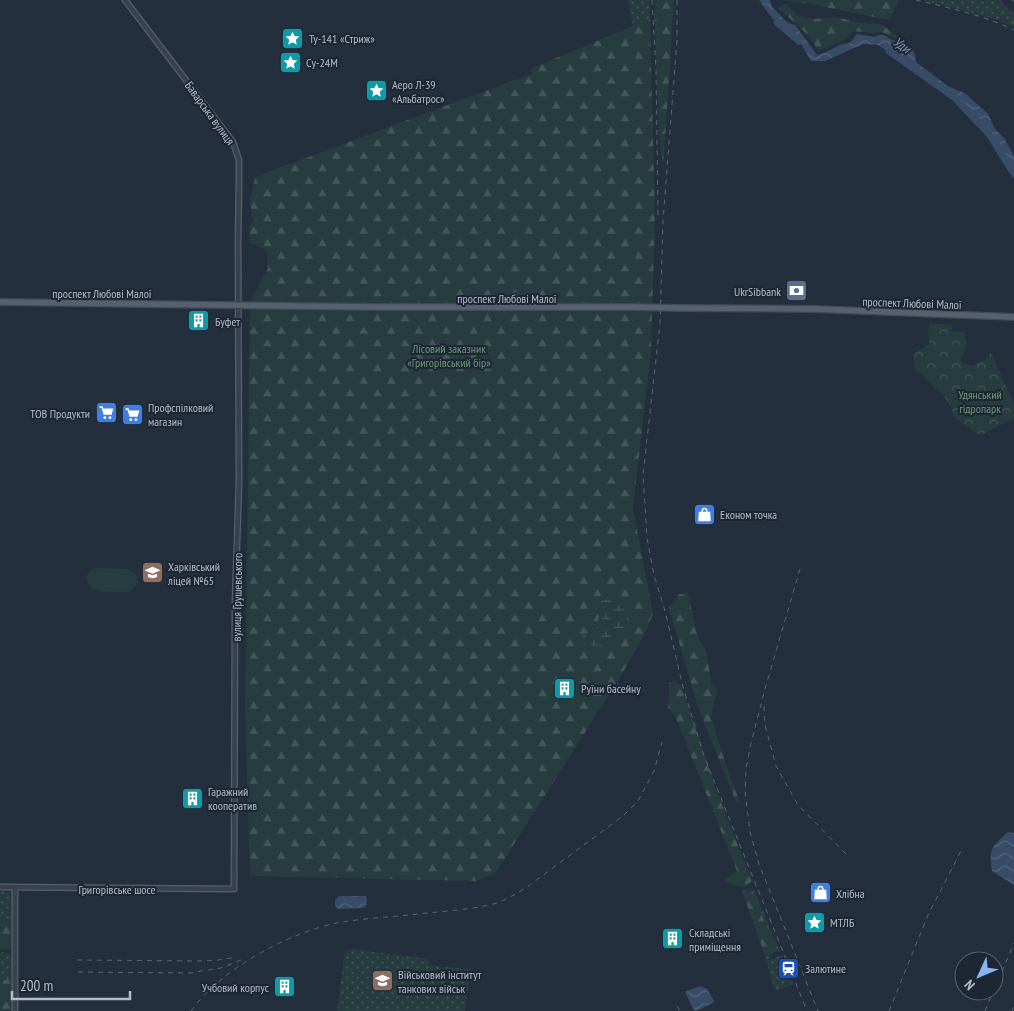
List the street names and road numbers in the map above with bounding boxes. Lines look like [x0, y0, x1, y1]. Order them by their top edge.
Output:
street label: Баварська вулиця [182, 78, 238, 148]
street label: проспект Любові Малої [52, 286, 152, 301]
street label: проспект Любові Малої [457, 291, 557, 306]
street label: проспект Любові Малої [862, 294, 962, 312]
street label: вулиця Грушевського [229, 553, 245, 641]
street label: Григорівське шосе [78, 882, 156, 897]

